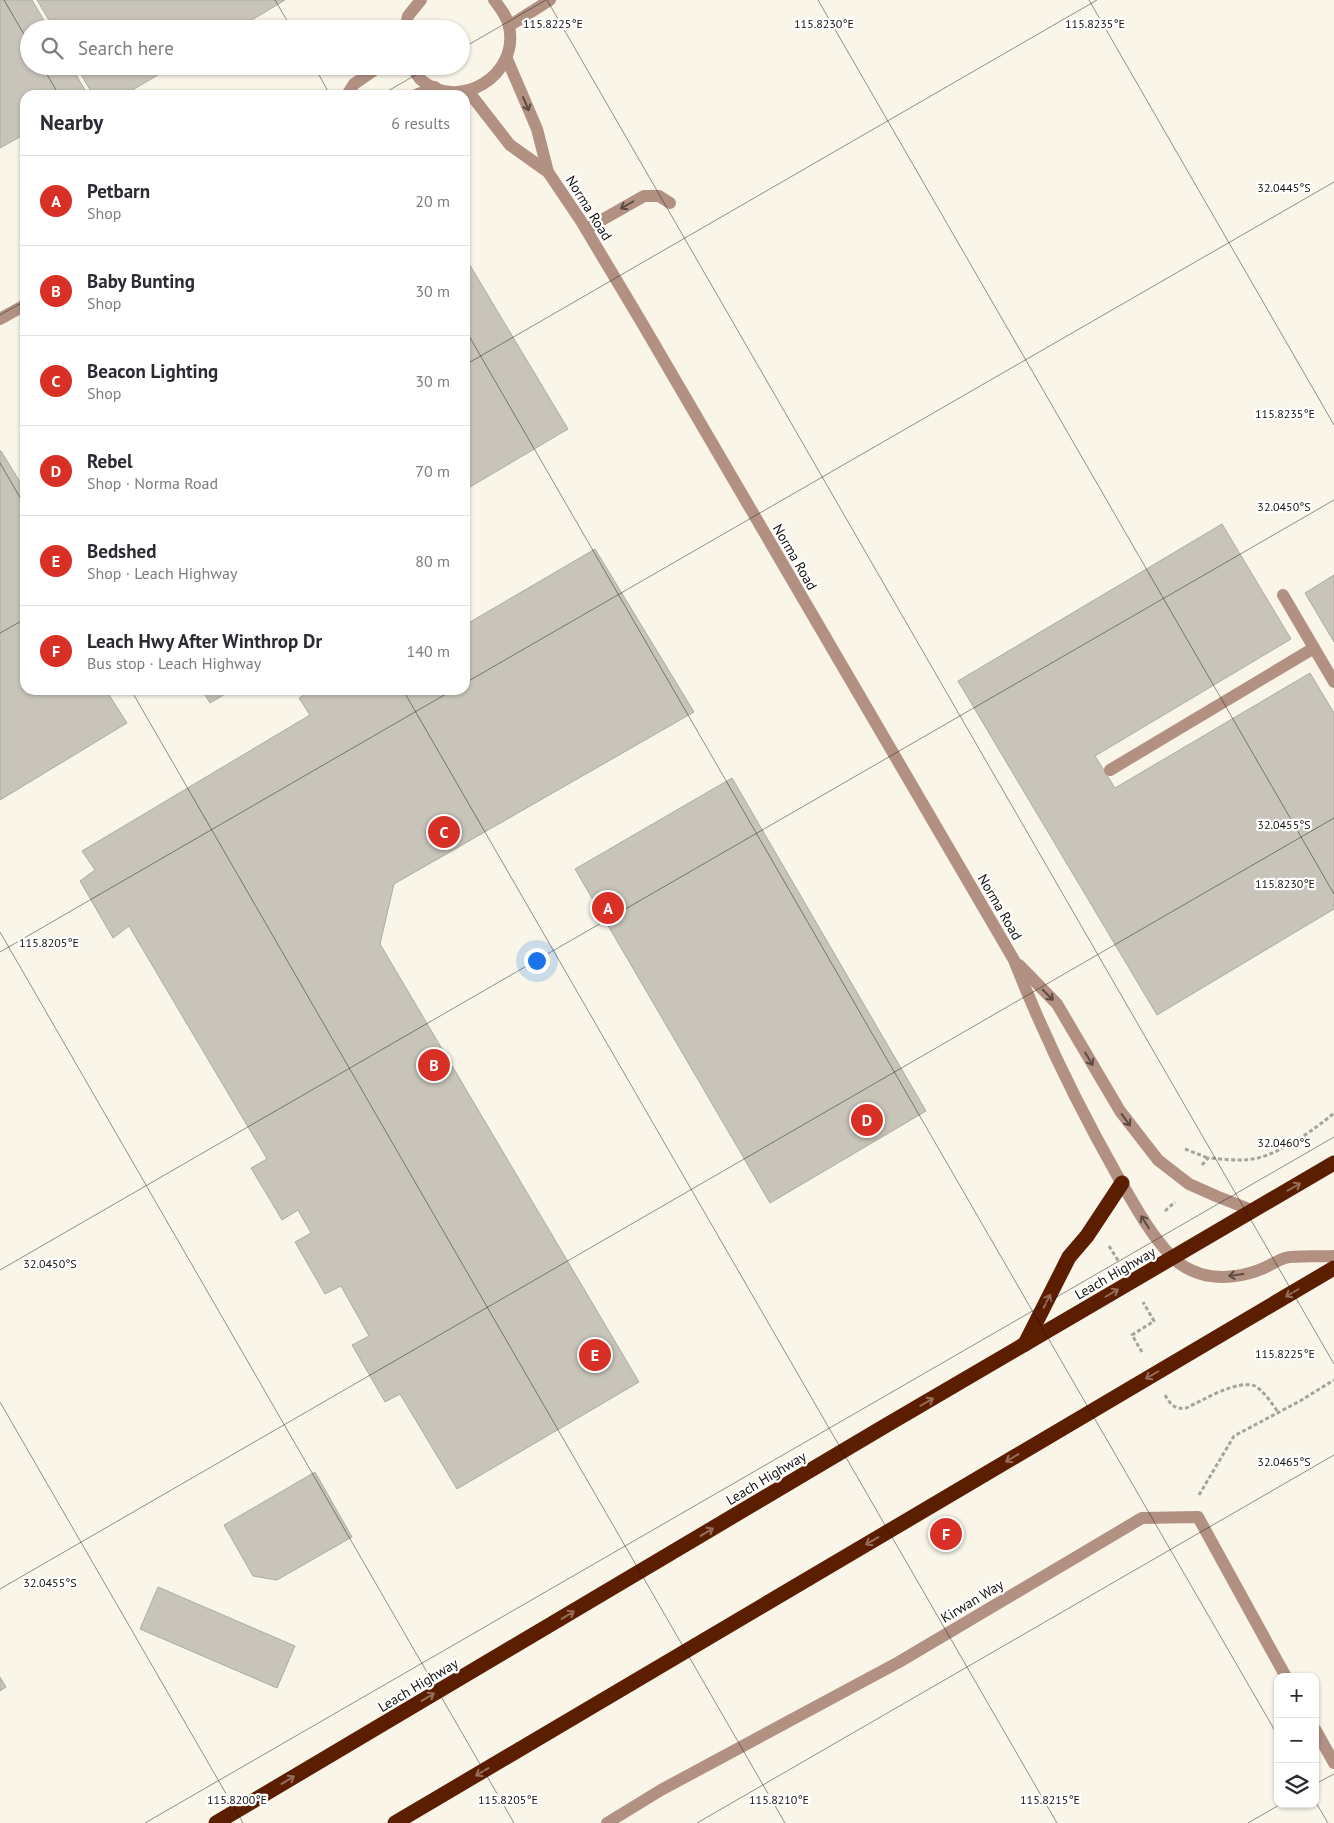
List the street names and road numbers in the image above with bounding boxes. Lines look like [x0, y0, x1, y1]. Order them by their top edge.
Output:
street label: Norma Road [562, 172, 616, 244]
street label: Norma Road [769, 521, 821, 593]
street label: Norma Road [974, 871, 1026, 943]
street label: Leach Highway [1071, 1242, 1159, 1303]
street label: Leach Highway [723, 1447, 810, 1509]
street label: Kirwan Way [937, 1575, 1007, 1627]
street label: Leach Highway [375, 1654, 462, 1716]

